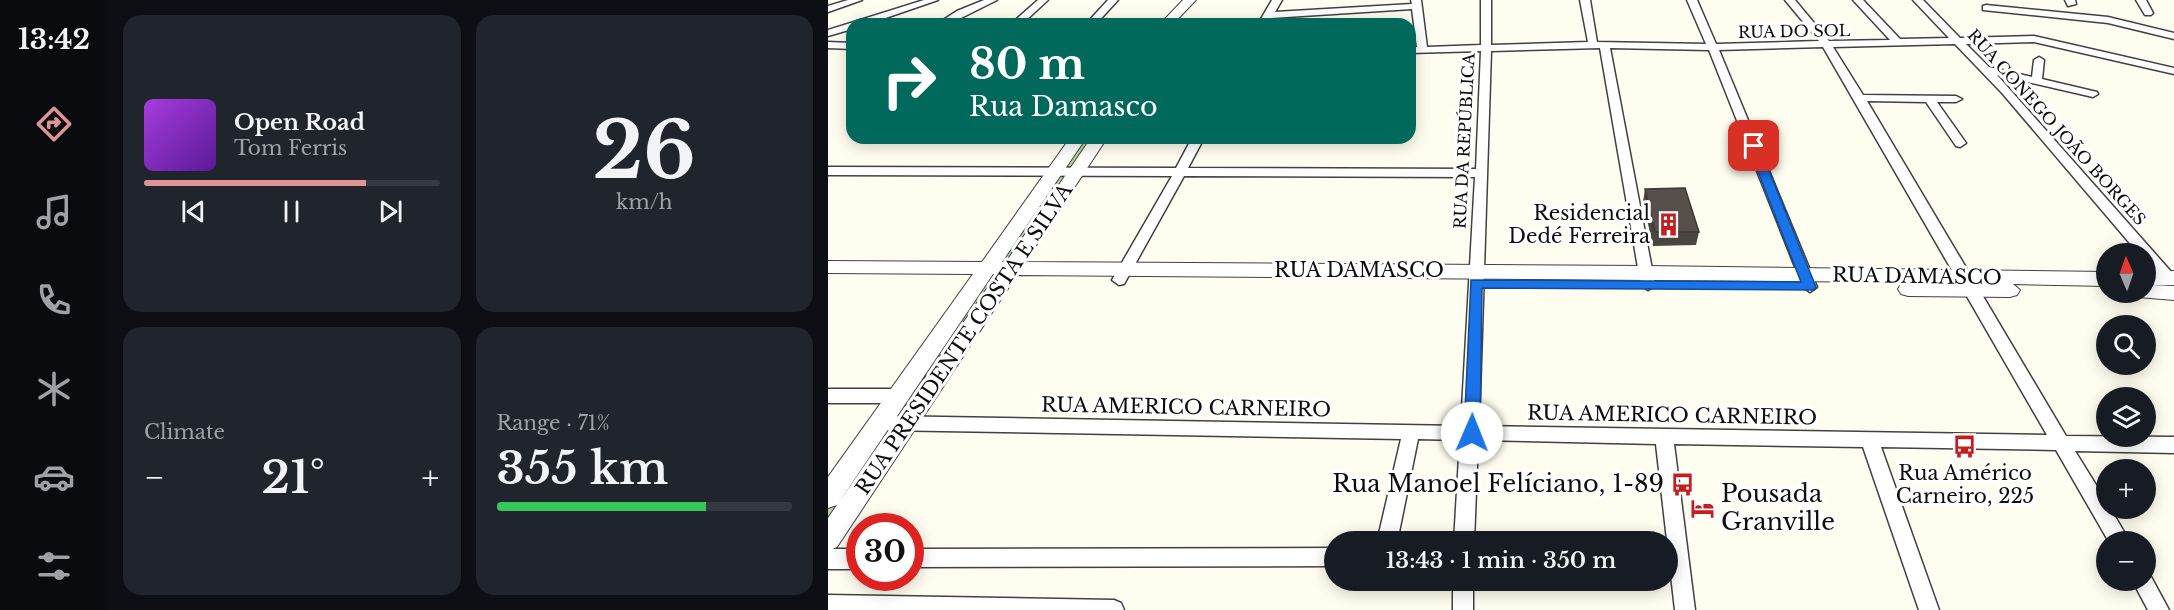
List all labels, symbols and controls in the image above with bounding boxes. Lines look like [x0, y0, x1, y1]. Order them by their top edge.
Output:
street label: RUA DO SOL [1738, 20, 1851, 42]
text: 13:42 [18, 23, 90, 56]
street label: RUA CONEGO JOÃO BORGES [1964, 24, 2151, 229]
text: 80 m [969, 38, 1085, 90]
icon: right [870, 42, 948, 120]
street label: RUA DA REPÚBLICA [1449, 52, 1479, 229]
text: Rua Damasco [969, 90, 1158, 123]
text: 26 [593, 102, 696, 199]
icon: directions [33, 103, 75, 145]
text: Open Road [234, 109, 365, 136]
pin [1728, 120, 1779, 171]
icon: arrive [1737, 129, 1770, 162]
text: Tom Ferris [234, 136, 347, 160]
street label: RUA PRESIDENTE COSTA E SILVA [851, 178, 1078, 499]
text: km/h [616, 190, 673, 214]
icon: music [33, 191, 75, 233]
icon: previous [177, 195, 210, 228]
icon: pause [275, 195, 308, 228]
icon: next [374, 195, 407, 228]
place label: Residencial Dedé Ferreira [1508, 201, 1651, 248]
building icon: Residencial Dedé Ferreira [1655, 211, 1681, 237]
north arrow [2096, 243, 2156, 303]
map controls [2096, 243, 2156, 591]
street label: RUA DAMASCO [1274, 258, 1444, 282]
street label: RUA DAMASCO [1832, 263, 2002, 289]
icon: phone [33, 279, 75, 321]
button: search [2096, 315, 2156, 375]
icon: climate [33, 368, 75, 410]
button: layers [2096, 387, 2156, 447]
street label: RUA AMERICO CARNEIRO [1041, 392, 1331, 422]
street label: RUA AMERICO CARNEIRO [1527, 400, 1817, 430]
position arrow [1440, 401, 1504, 465]
text: Range · 71% [497, 411, 610, 435]
text: Climate [144, 420, 225, 444]
bus stop icon: Rua Américo Carneiro, 225 [1952, 433, 1978, 459]
text: 355 km [497, 440, 668, 496]
text: 21° [261, 449, 325, 505]
icon: car [33, 456, 75, 498]
text: − [144, 457, 165, 498]
text: + [421, 457, 439, 498]
button: + [2096, 459, 2156, 519]
place label: Rua Américo Carneiro, 225 [1896, 461, 2034, 508]
place label: Rua Manoel Felíciano, 1-89 [1332, 469, 1664, 498]
bus stop icon: Rua Manoel Felíciano, 1-89 [1669, 471, 1695, 497]
place label: Pousada Granville [1721, 479, 1835, 536]
hotel icon: Pousada Granville [1690, 495, 1716, 521]
speed limit sign: 30 [846, 513, 924, 591]
button: − [2096, 531, 2156, 591]
icon: filters [33, 545, 75, 587]
text: 13:43 · 1 min · 350 m [1386, 547, 1616, 574]

